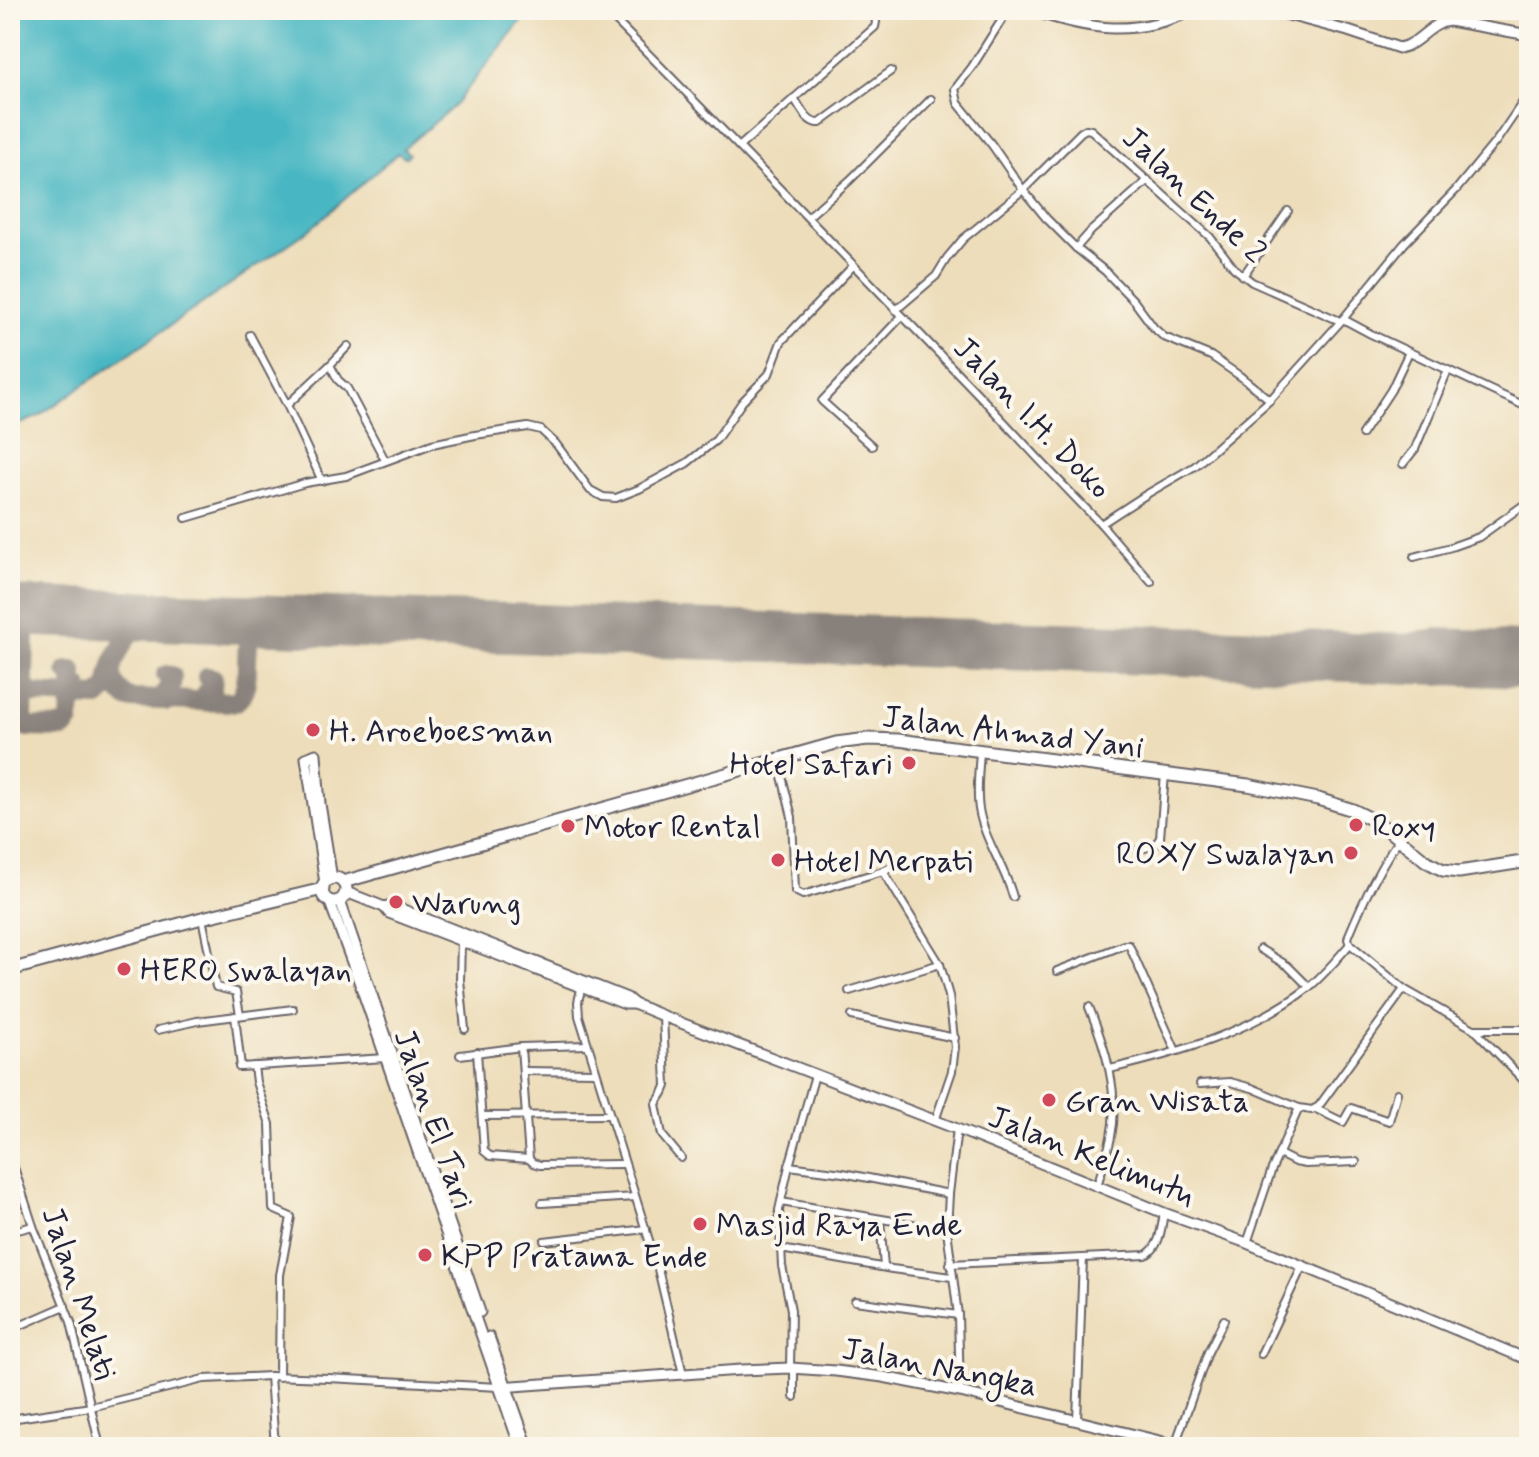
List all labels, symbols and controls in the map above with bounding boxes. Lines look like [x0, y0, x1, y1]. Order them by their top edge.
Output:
street label: Jalan Ende 2 [1112, 118, 1275, 273]
street label: Jalan I.H. Doko [943, 328, 1120, 509]
street label: Jalan Ahmad Yani [880, 696, 1146, 770]
place label: H. Aroeboesman [329, 711, 553, 753]
marker: H. Aroeboesman [304, 721, 322, 739]
place label: Hotel Safari [729, 744, 893, 786]
marker: Hotel Safari [900, 754, 918, 772]
place label: Roxy [1372, 806, 1435, 848]
place label: Motor Rental [584, 807, 761, 849]
marker: Roxy [1347, 816, 1365, 834]
marker: Motor Rental [559, 817, 577, 835]
place label: ROXY Swalayan [1116, 834, 1335, 876]
place label: Hotel Merpati [794, 841, 973, 883]
marker: ROXY Swalayan [1342, 844, 1360, 862]
marker: Hotel Merpati [769, 851, 787, 869]
place label: Warung [412, 883, 521, 925]
marker: Warung [387, 893, 405, 911]
place label: HERO swalayan [140, 950, 352, 992]
marker: HERO swalayan [115, 960, 133, 978]
street label: Jalan El Tari [383, 1024, 484, 1215]
place label: Gran Wisata [1065, 1081, 1249, 1123]
marker: Gran Wisata [1040, 1091, 1058, 1109]
street label: Jalan Kelimutu [982, 1096, 1201, 1217]
street label: Jalan Melati [30, 1202, 126, 1385]
place label: Masjid Raya Ende [716, 1205, 962, 1247]
marker: Masjid Raya Ende [691, 1215, 709, 1233]
place label: KPP Pratama Ende [441, 1236, 708, 1278]
marker: KPP Pratama Ende [416, 1246, 434, 1264]
street label: Jalan Nangka [838, 1328, 1041, 1409]

